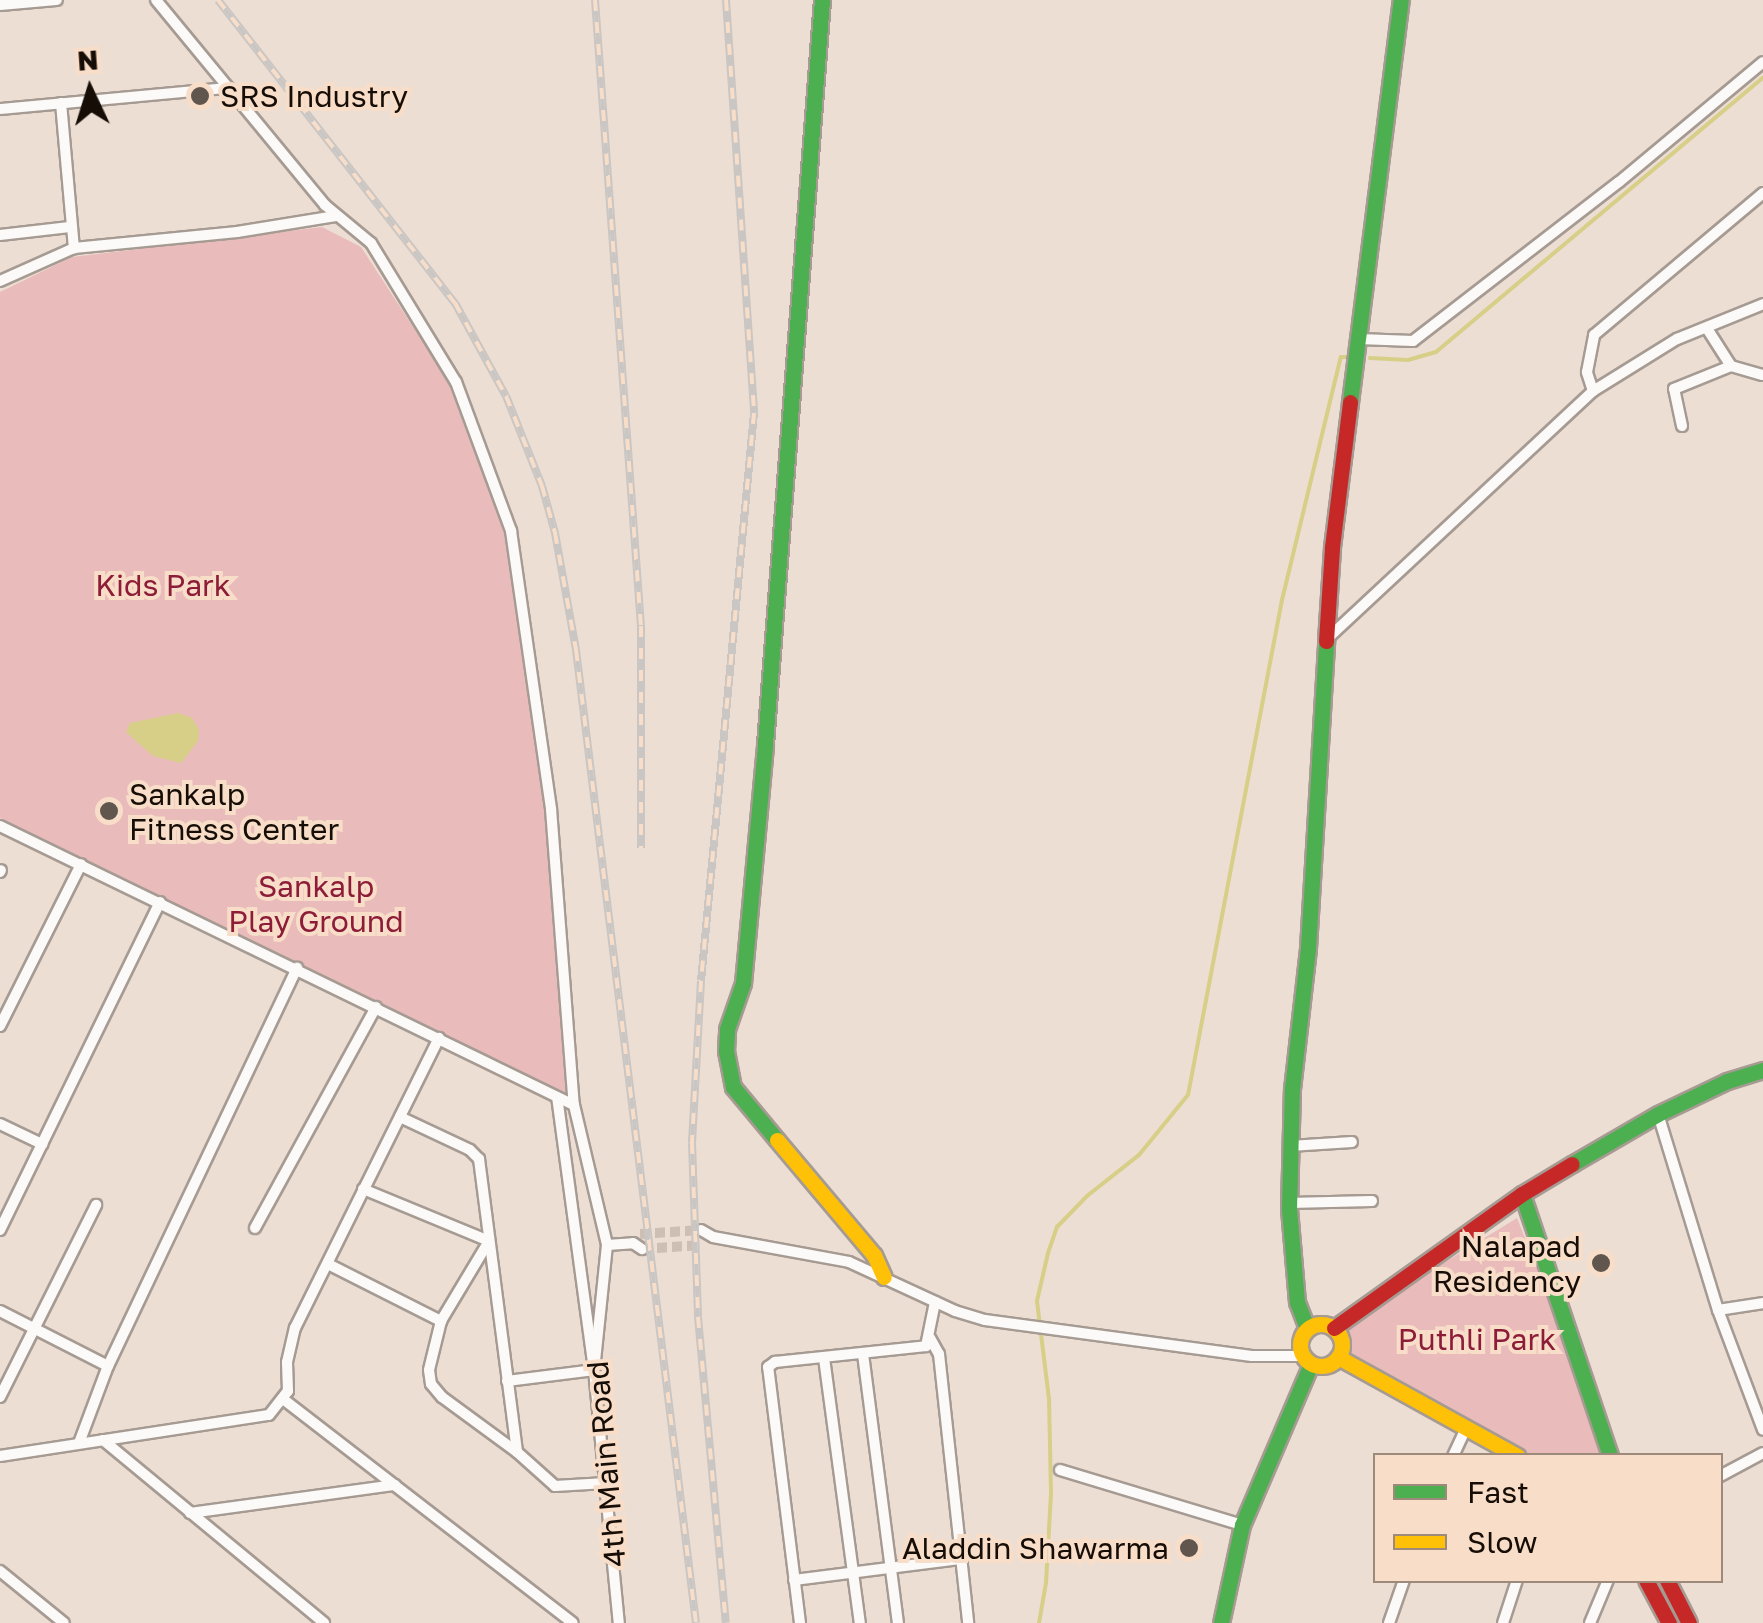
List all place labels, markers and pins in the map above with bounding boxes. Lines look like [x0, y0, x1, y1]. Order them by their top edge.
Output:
place label: SRS Industry [220, 78, 408, 114]
marker: SRS Industry [189, 85, 211, 107]
place label: Sankalp Fitness Center [129, 776, 339, 846]
marker: Sankalp Fitness Center [98, 800, 120, 822]
place label: Nalapad Residency [1433, 1228, 1581, 1298]
marker: Nalapad Residency [1590, 1252, 1612, 1274]
place label: Aladdin Shawarma [902, 1530, 1169, 1566]
marker: Aladdin Shawarma [1178, 1537, 1200, 1559]

